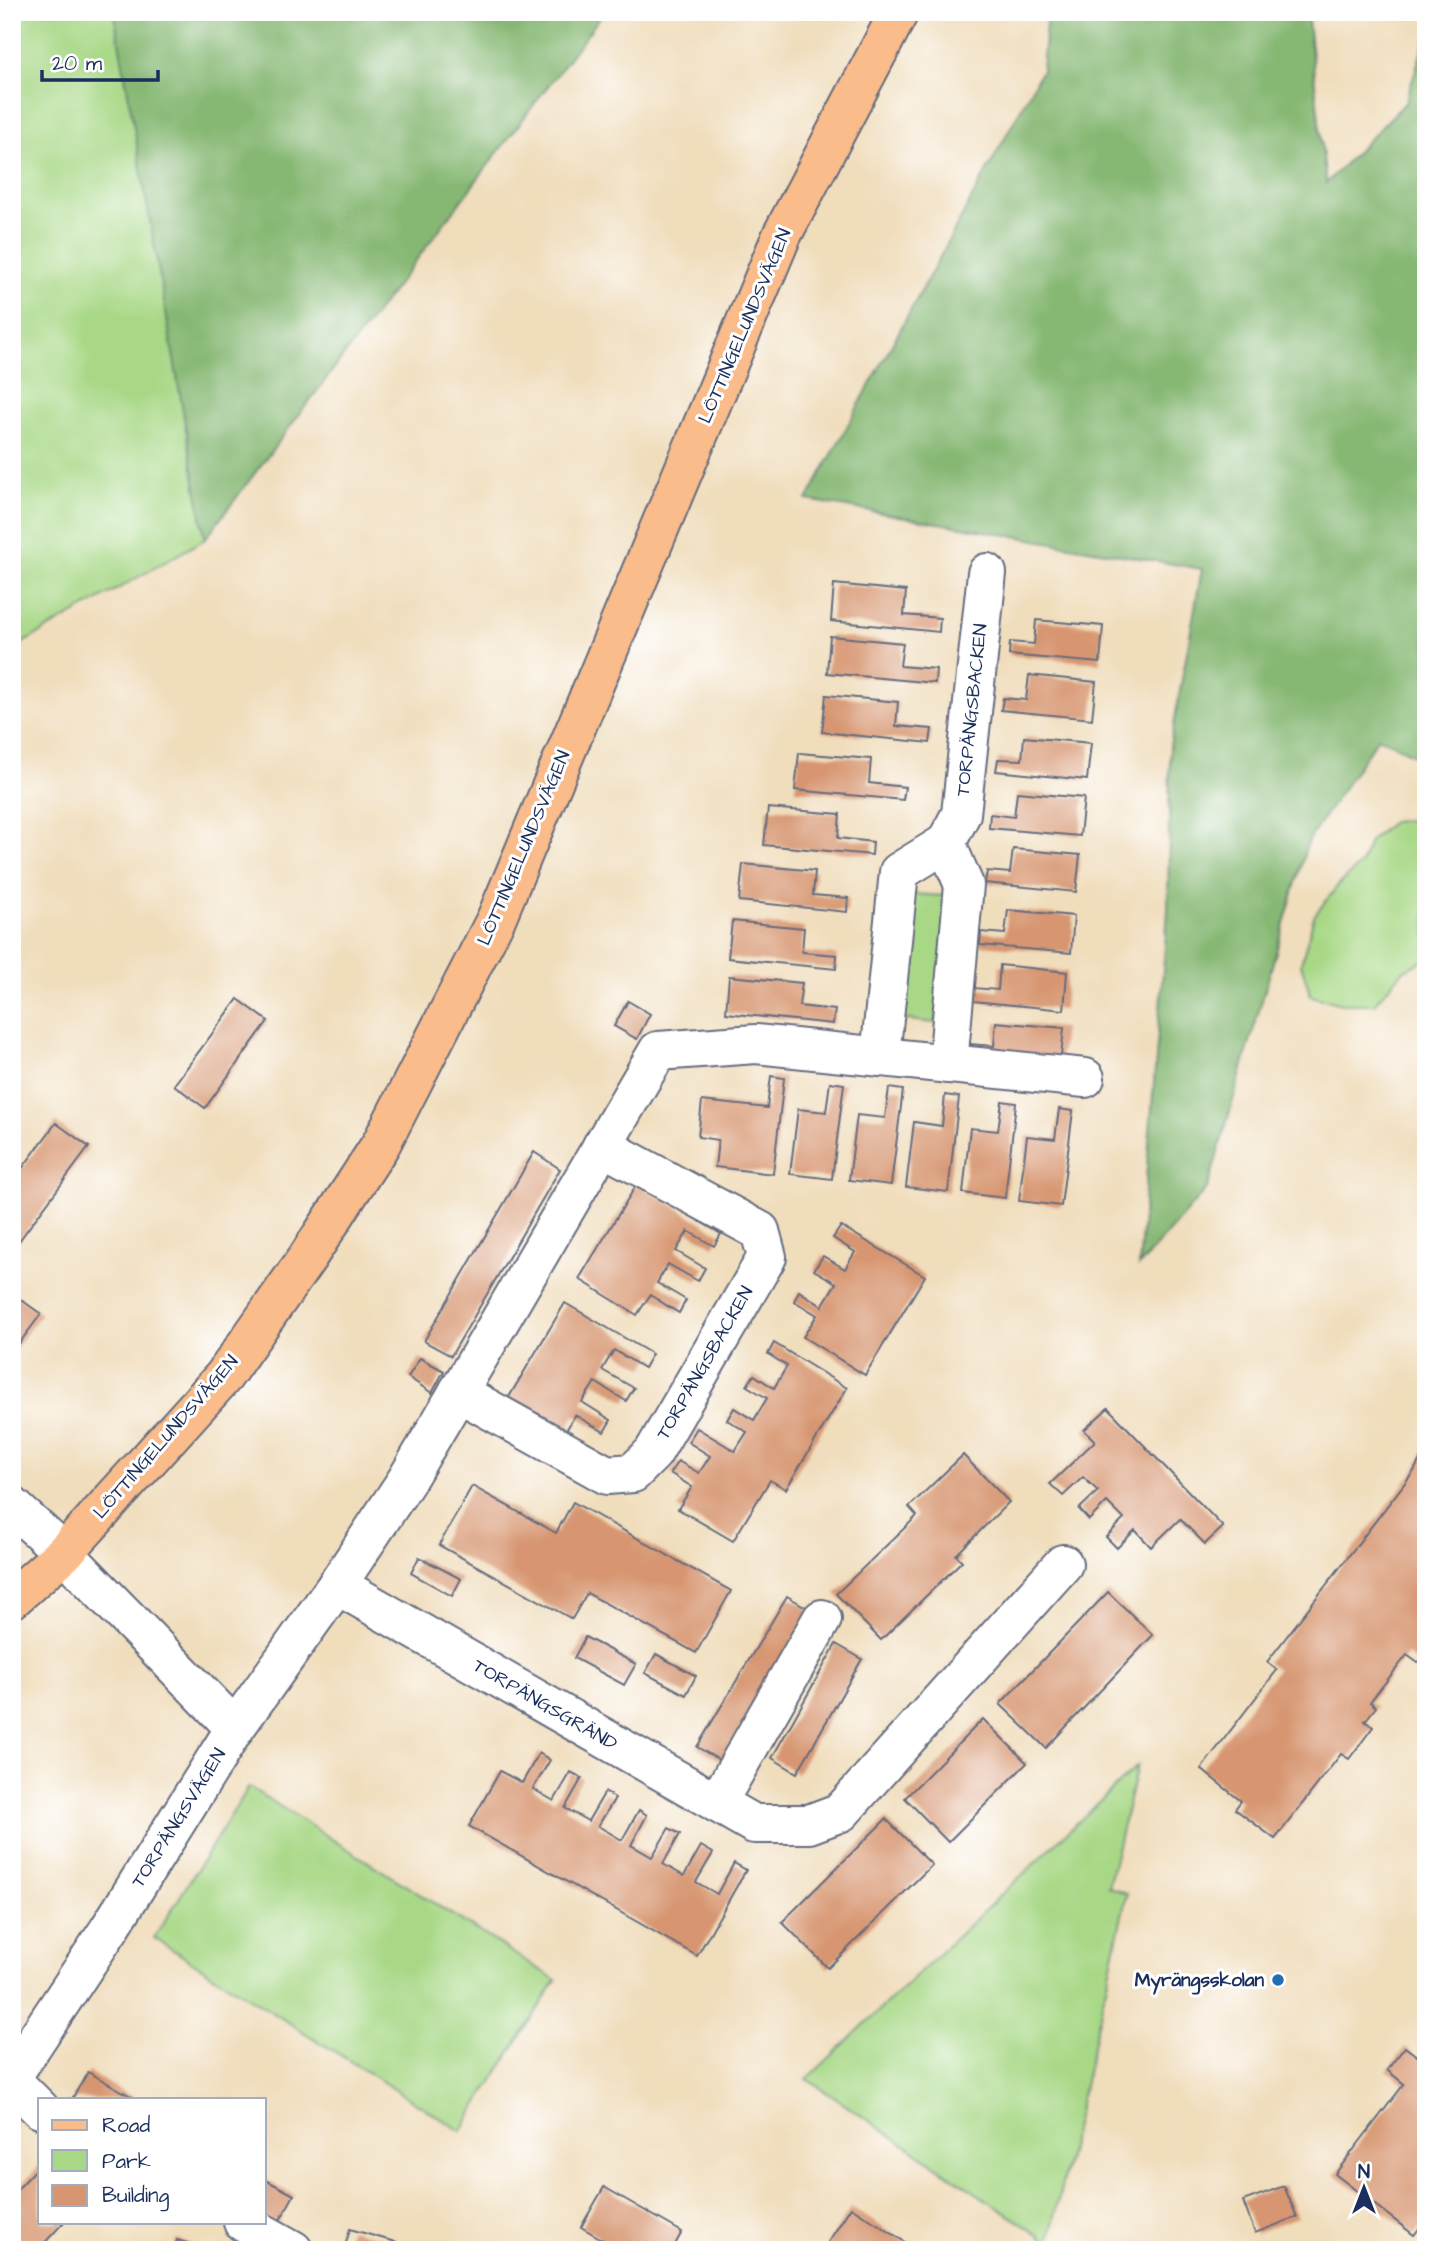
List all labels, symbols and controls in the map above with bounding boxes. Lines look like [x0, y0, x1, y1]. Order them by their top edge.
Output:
scale bar [42, 38, 158, 82]
text: 20 m [52, 49, 103, 78]
street label: LÖTTINGELUNDSVÄGEN [692, 224, 798, 428]
street label: TORPÄNGSBACKEN [950, 622, 995, 798]
street label: LÖTTINGELUNDSVÄGEN [471, 746, 577, 950]
street label: TORPÄNGSBACKEN [650, 1281, 760, 1445]
street label: LÖTTINGELUNDSVÄGEN [87, 1349, 245, 1525]
street label: TORPÄNGSGRÄND [468, 1653, 622, 1757]
street label: TORPÄNGSVÄGEN [125, 1743, 233, 1893]
place label: Myrängsskolan [1135, 1967, 1264, 1995]
marker: Myrängsskolan [1270, 1972, 1286, 1988]
legend [38, 2098, 266, 2224]
text: Road [102, 2111, 150, 2140]
text: Park [102, 2147, 151, 2176]
north arrow [1330, 2154, 1400, 2224]
text: N [1358, 2159, 1370, 2186]
text: Building [102, 2181, 170, 2212]

